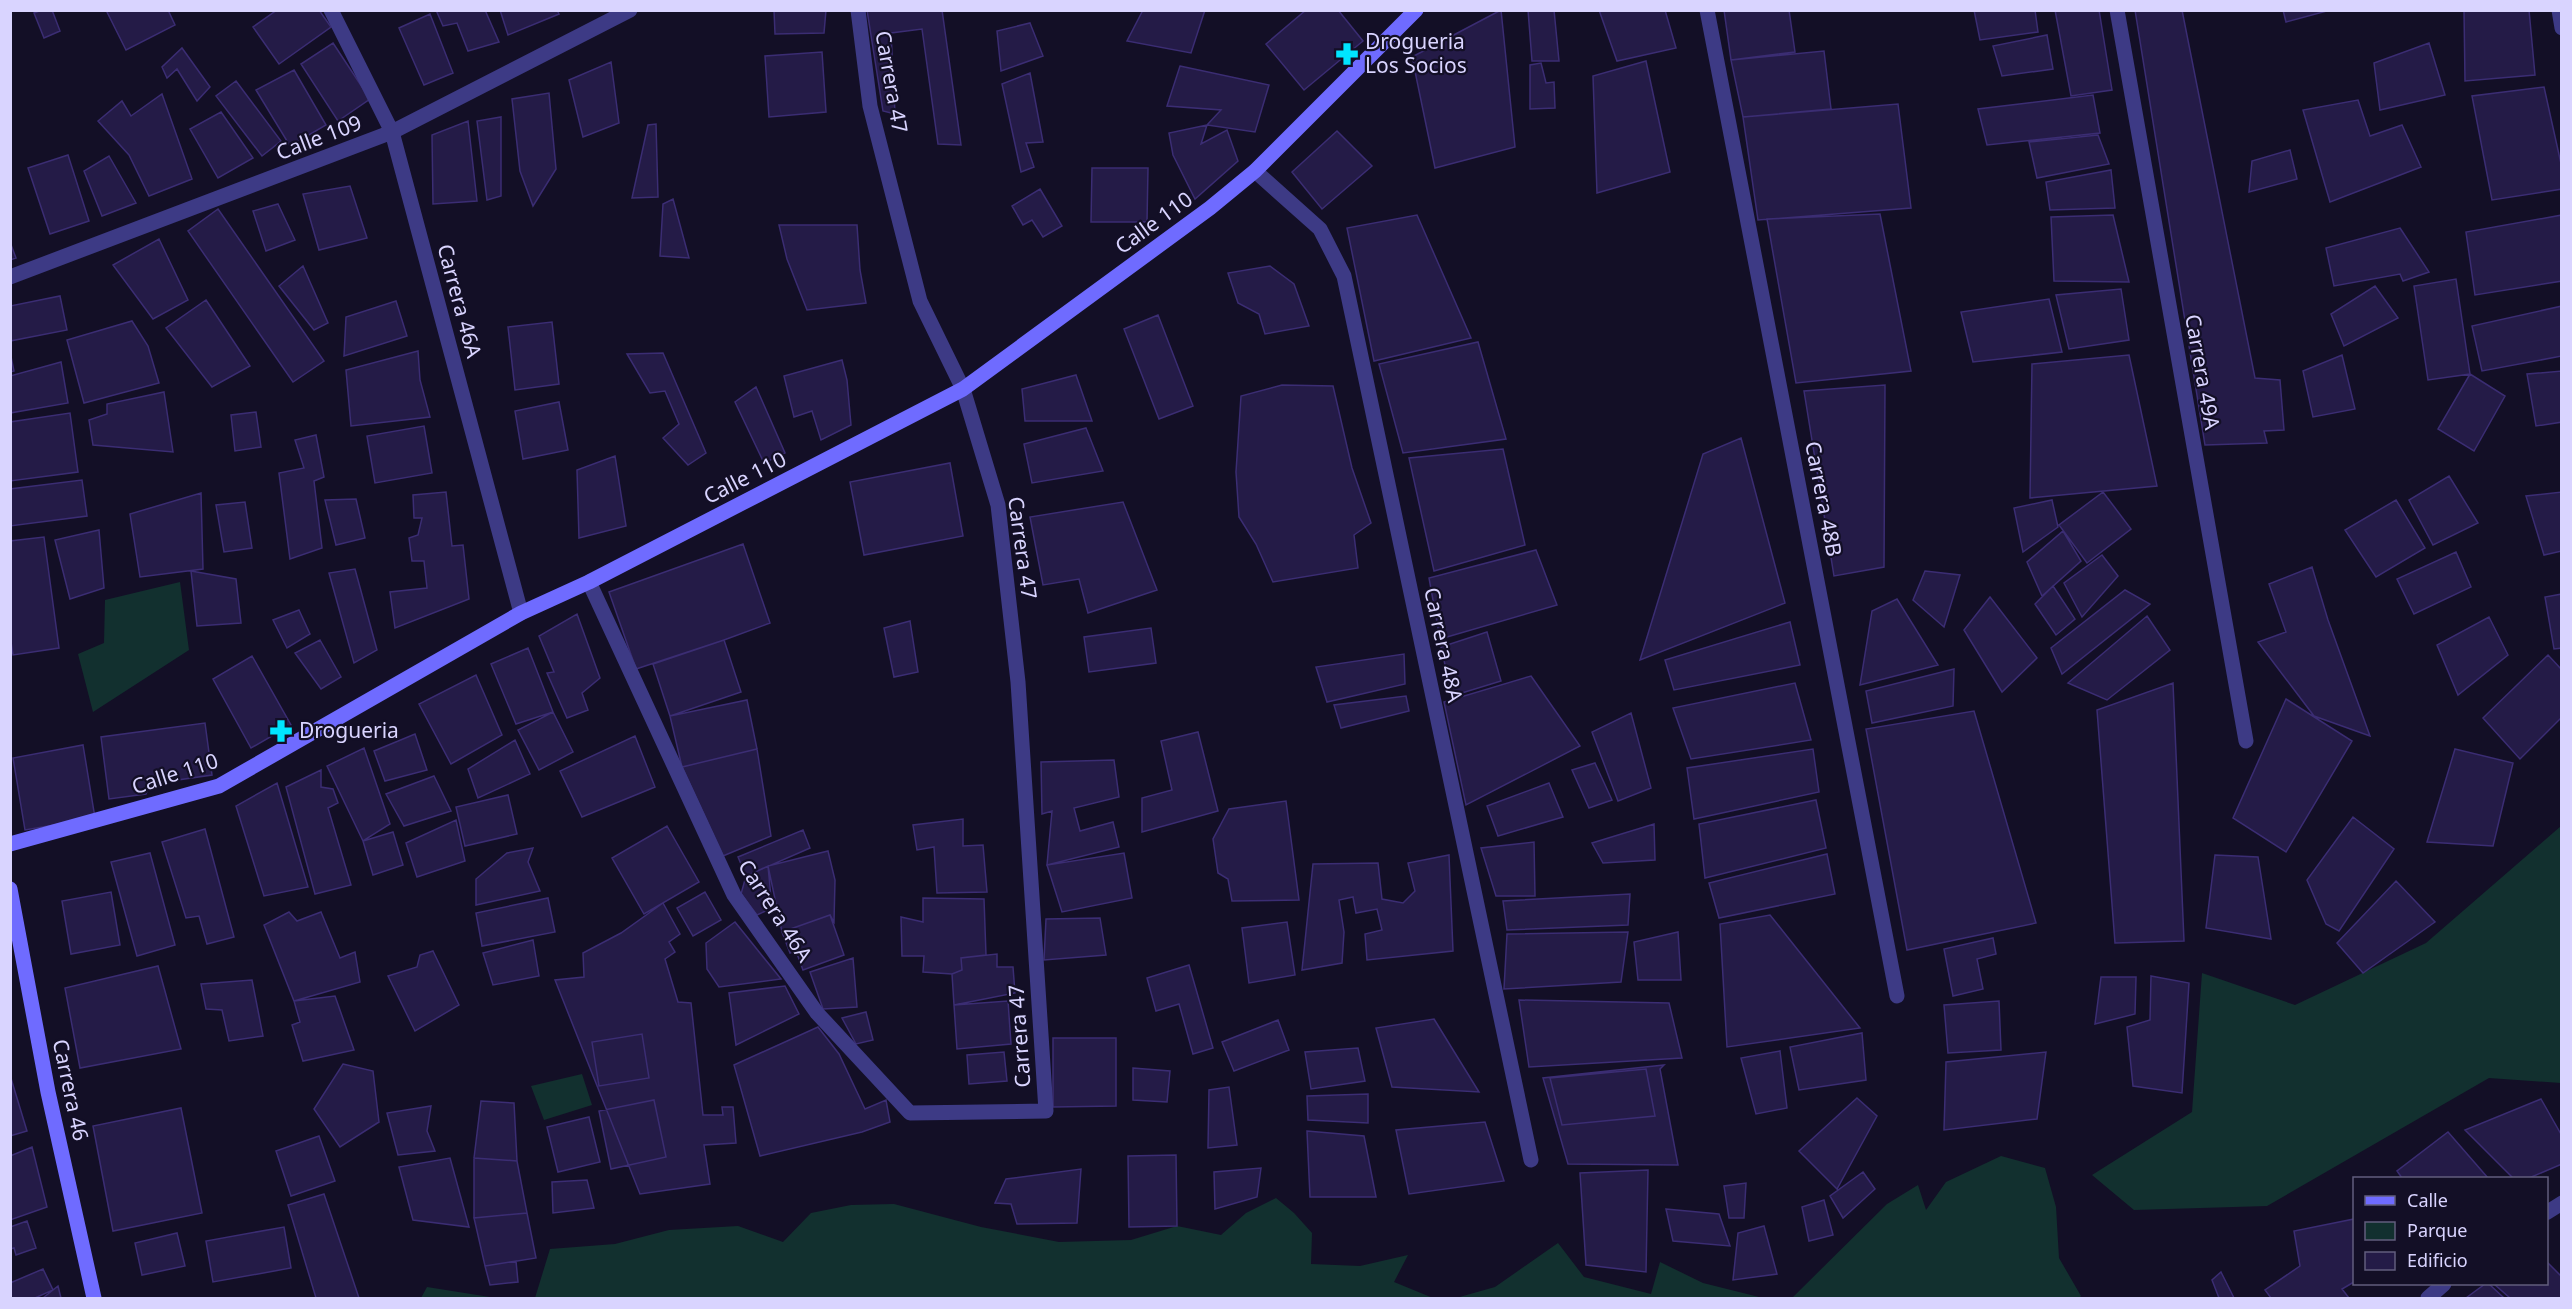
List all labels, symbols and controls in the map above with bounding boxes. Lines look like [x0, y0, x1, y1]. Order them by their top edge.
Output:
place label: Drogueria Los Socios [1365, 27, 1467, 79]
street label: Carrera 47 [869, 29, 915, 135]
pharmacy icon: Drogueria Los Socios [1334, 41, 1360, 67]
street label: Calle 109 [272, 108, 365, 166]
street label: Calle 110 [1109, 185, 1198, 260]
street label: Carrera 46A [431, 241, 489, 361]
street label: Carrera 49A [2179, 312, 2227, 432]
street label: Carrera 48B [1799, 439, 1849, 559]
street label: Calle 110 [698, 444, 791, 510]
street label: Carrera 47 [1002, 495, 1044, 601]
street label: Carrera 48A [1418, 585, 1470, 705]
place label: Drogueria [299, 716, 399, 744]
pharmacy icon: Drogueria [268, 718, 294, 744]
street label: Calle 110 [128, 746, 221, 800]
street label: Carrera 46A [732, 854, 820, 968]
street label: Carrera 47 [1001, 984, 1037, 1089]
street label: Carrera 46 [47, 1036, 95, 1143]
legend [2353, 1177, 2548, 1285]
text: Calle [2407, 1188, 2448, 1212]
text: Parque [2407, 1218, 2467, 1242]
text: Edificio [2407, 1248, 2468, 1272]

